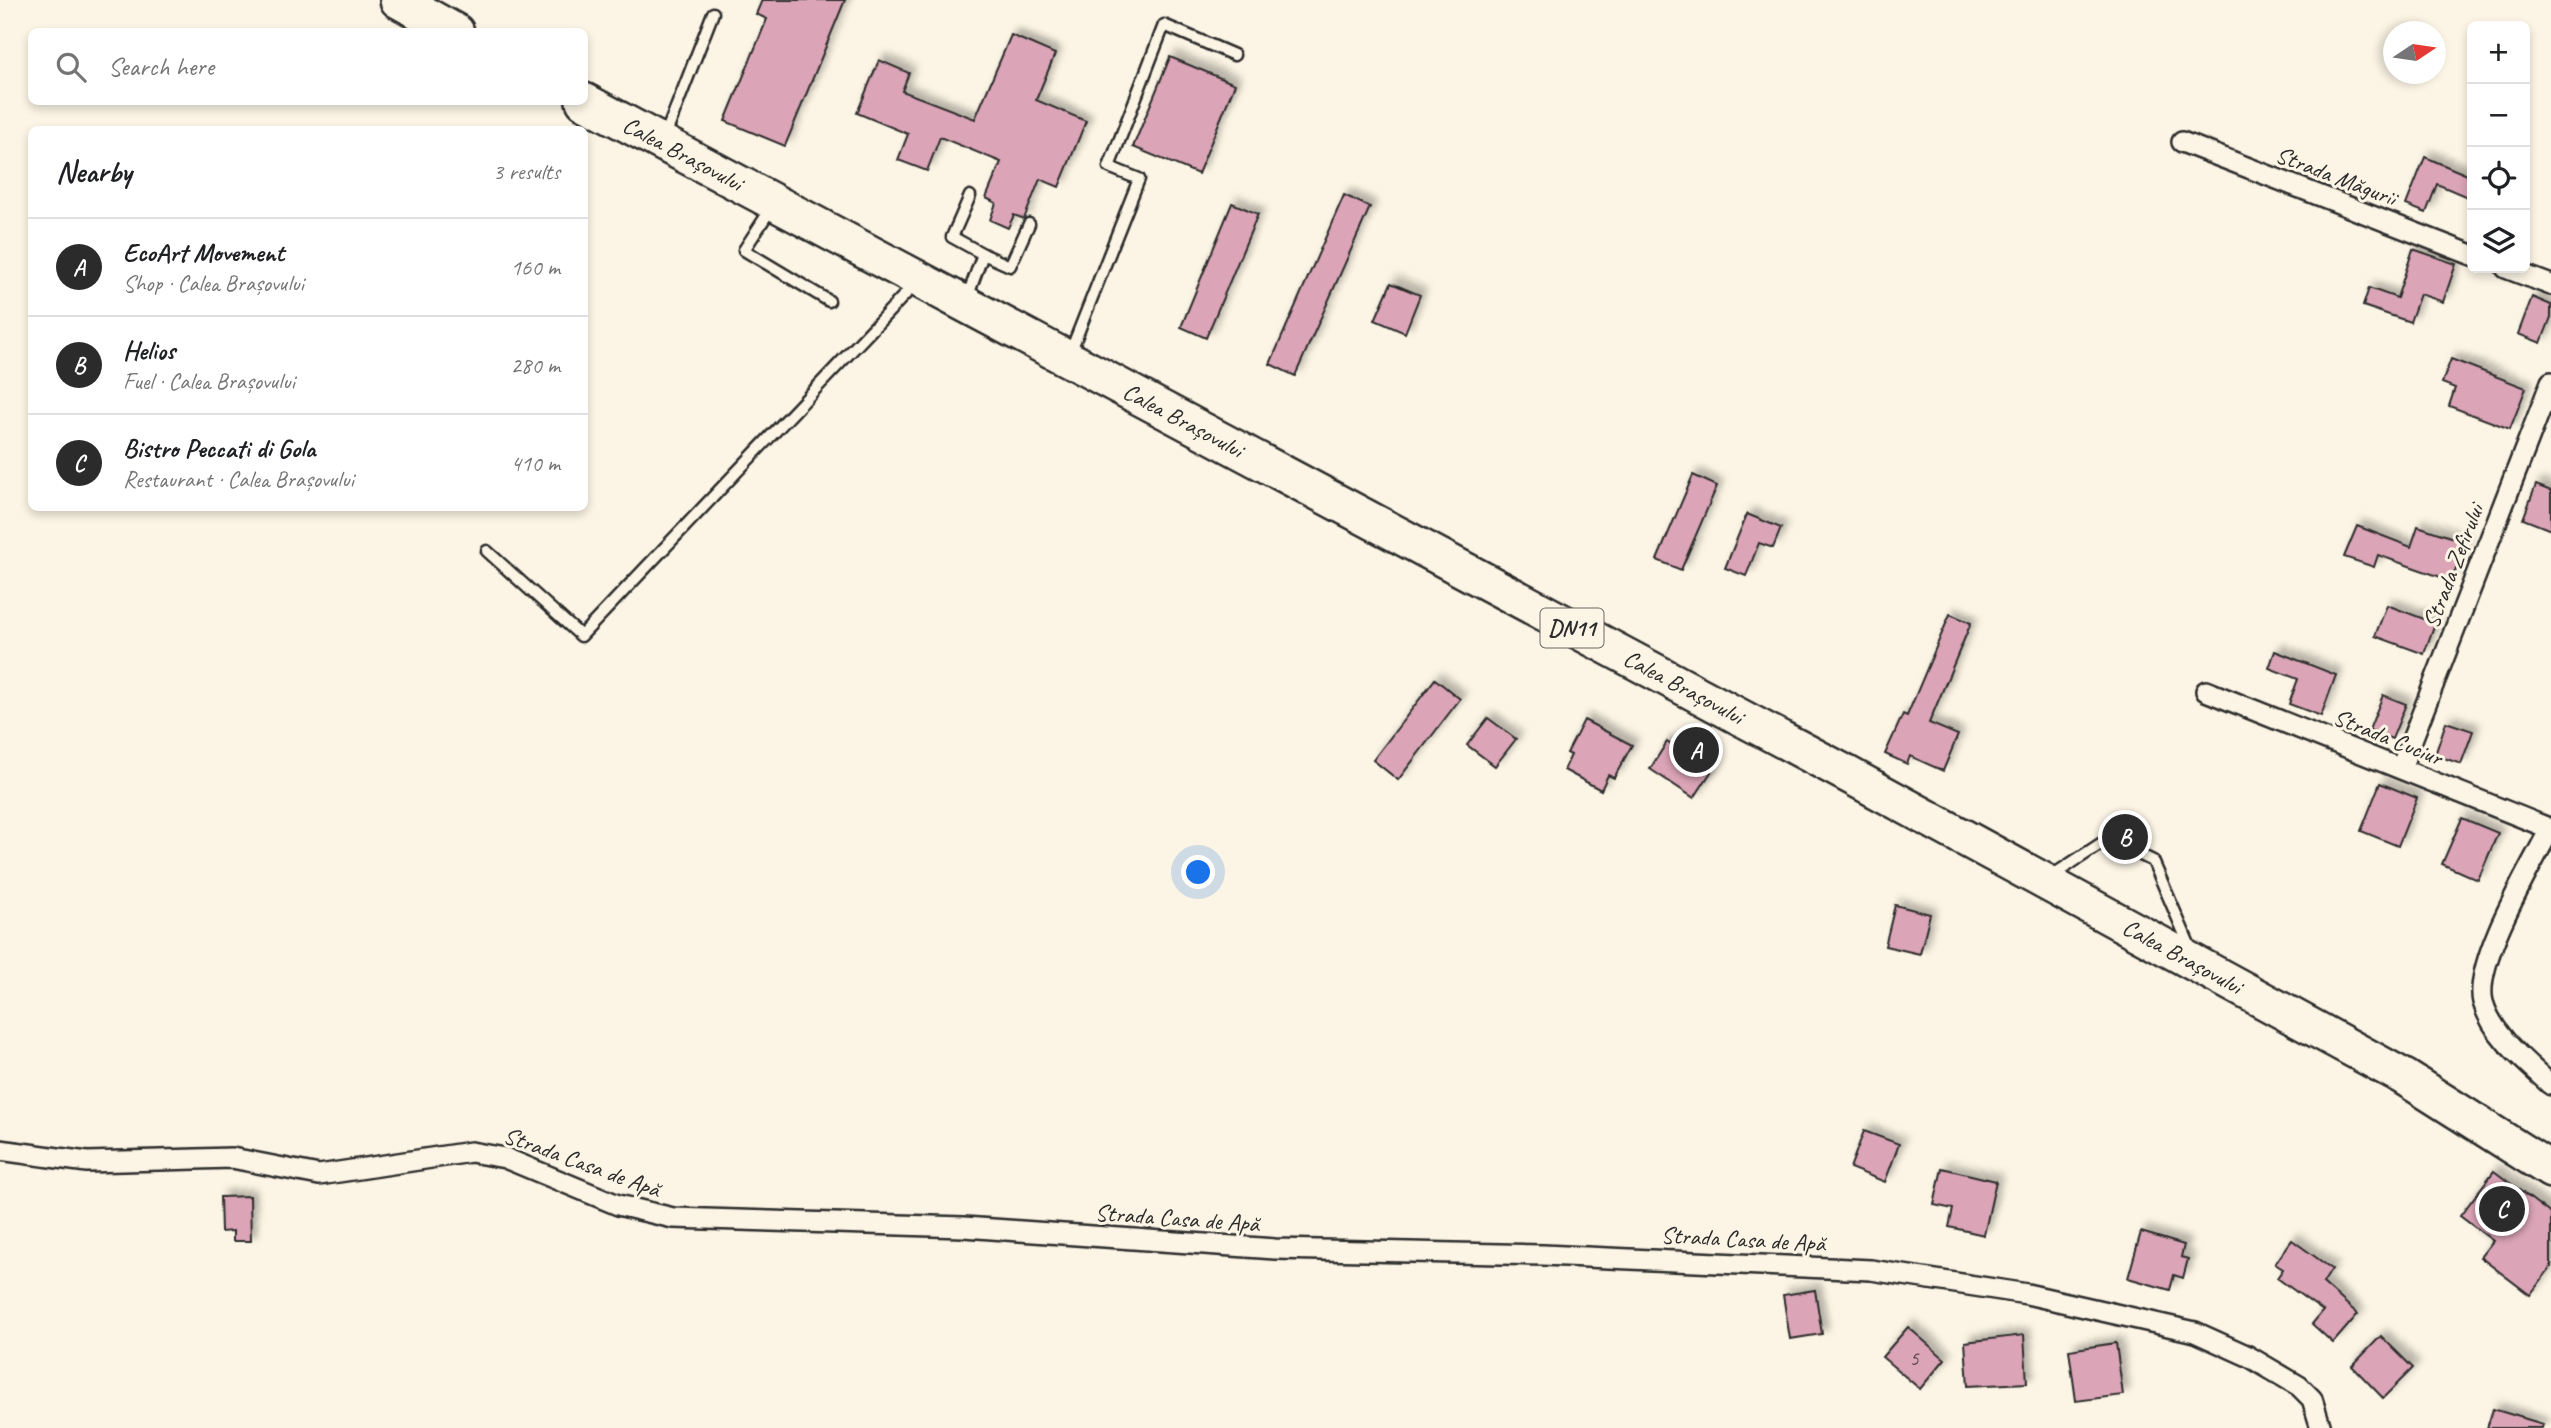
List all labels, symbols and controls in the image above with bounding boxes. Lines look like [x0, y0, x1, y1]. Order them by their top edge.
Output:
north arrow [2383, 21, 2446, 84]
map controls [2467, 21, 2530, 273]
button: + [2467, 21, 2530, 84]
search box [28, 28, 588, 105]
icon: search [52, 48, 90, 86]
text: Search here [108, 50, 214, 83]
button: − [2467, 84, 2530, 147]
street label: Calea Brașovului [618, 109, 750, 199]
street label: Strada Măgurii [2271, 139, 2404, 214]
button: locate [2467, 147, 2530, 210]
text: Nearby [56, 153, 132, 191]
text: 3 results [493, 157, 560, 186]
button: layers [2467, 210, 2530, 273]
text: EcoArt Movement [123, 236, 284, 269]
text: A [73, 253, 85, 282]
text: 160 m [511, 253, 560, 282]
text: Shop · Calea Brașovului [123, 269, 304, 298]
text: Helios [123, 334, 175, 367]
text: B [73, 351, 85, 380]
text: 280 m [511, 351, 560, 380]
text: Fuel · Calea Brașovului [123, 367, 295, 396]
street label: Calea Brașovului [1118, 376, 1251, 466]
text: Bistro Peccati di Gola [123, 432, 315, 465]
text: C [74, 449, 84, 478]
text: 410 m [511, 449, 560, 478]
text: Restaurant · Calea Brașovului [123, 465, 354, 494]
street label: Strada Zefirului [2416, 496, 2492, 632]
road number: DN11 [1540, 608, 1604, 648]
street label: Calea Brașovului [1618, 643, 1751, 732]
street label: Strada Cuciur [2329, 702, 2449, 773]
pin: A [1673, 724, 1719, 776]
pin: B [2102, 811, 2148, 863]
your location [1181, 855, 1215, 889]
street label: Calea Brașovului [2117, 912, 2250, 1002]
street label: Strada Casa de Apă [500, 1120, 667, 1205]
pin: C [2479, 1183, 2525, 1235]
street label: Strada Casa de Apă [1094, 1197, 1263, 1239]
street label: Strada Casa de Apă [1660, 1220, 1828, 1258]
house number: 5 [1909, 1345, 1920, 1371]

